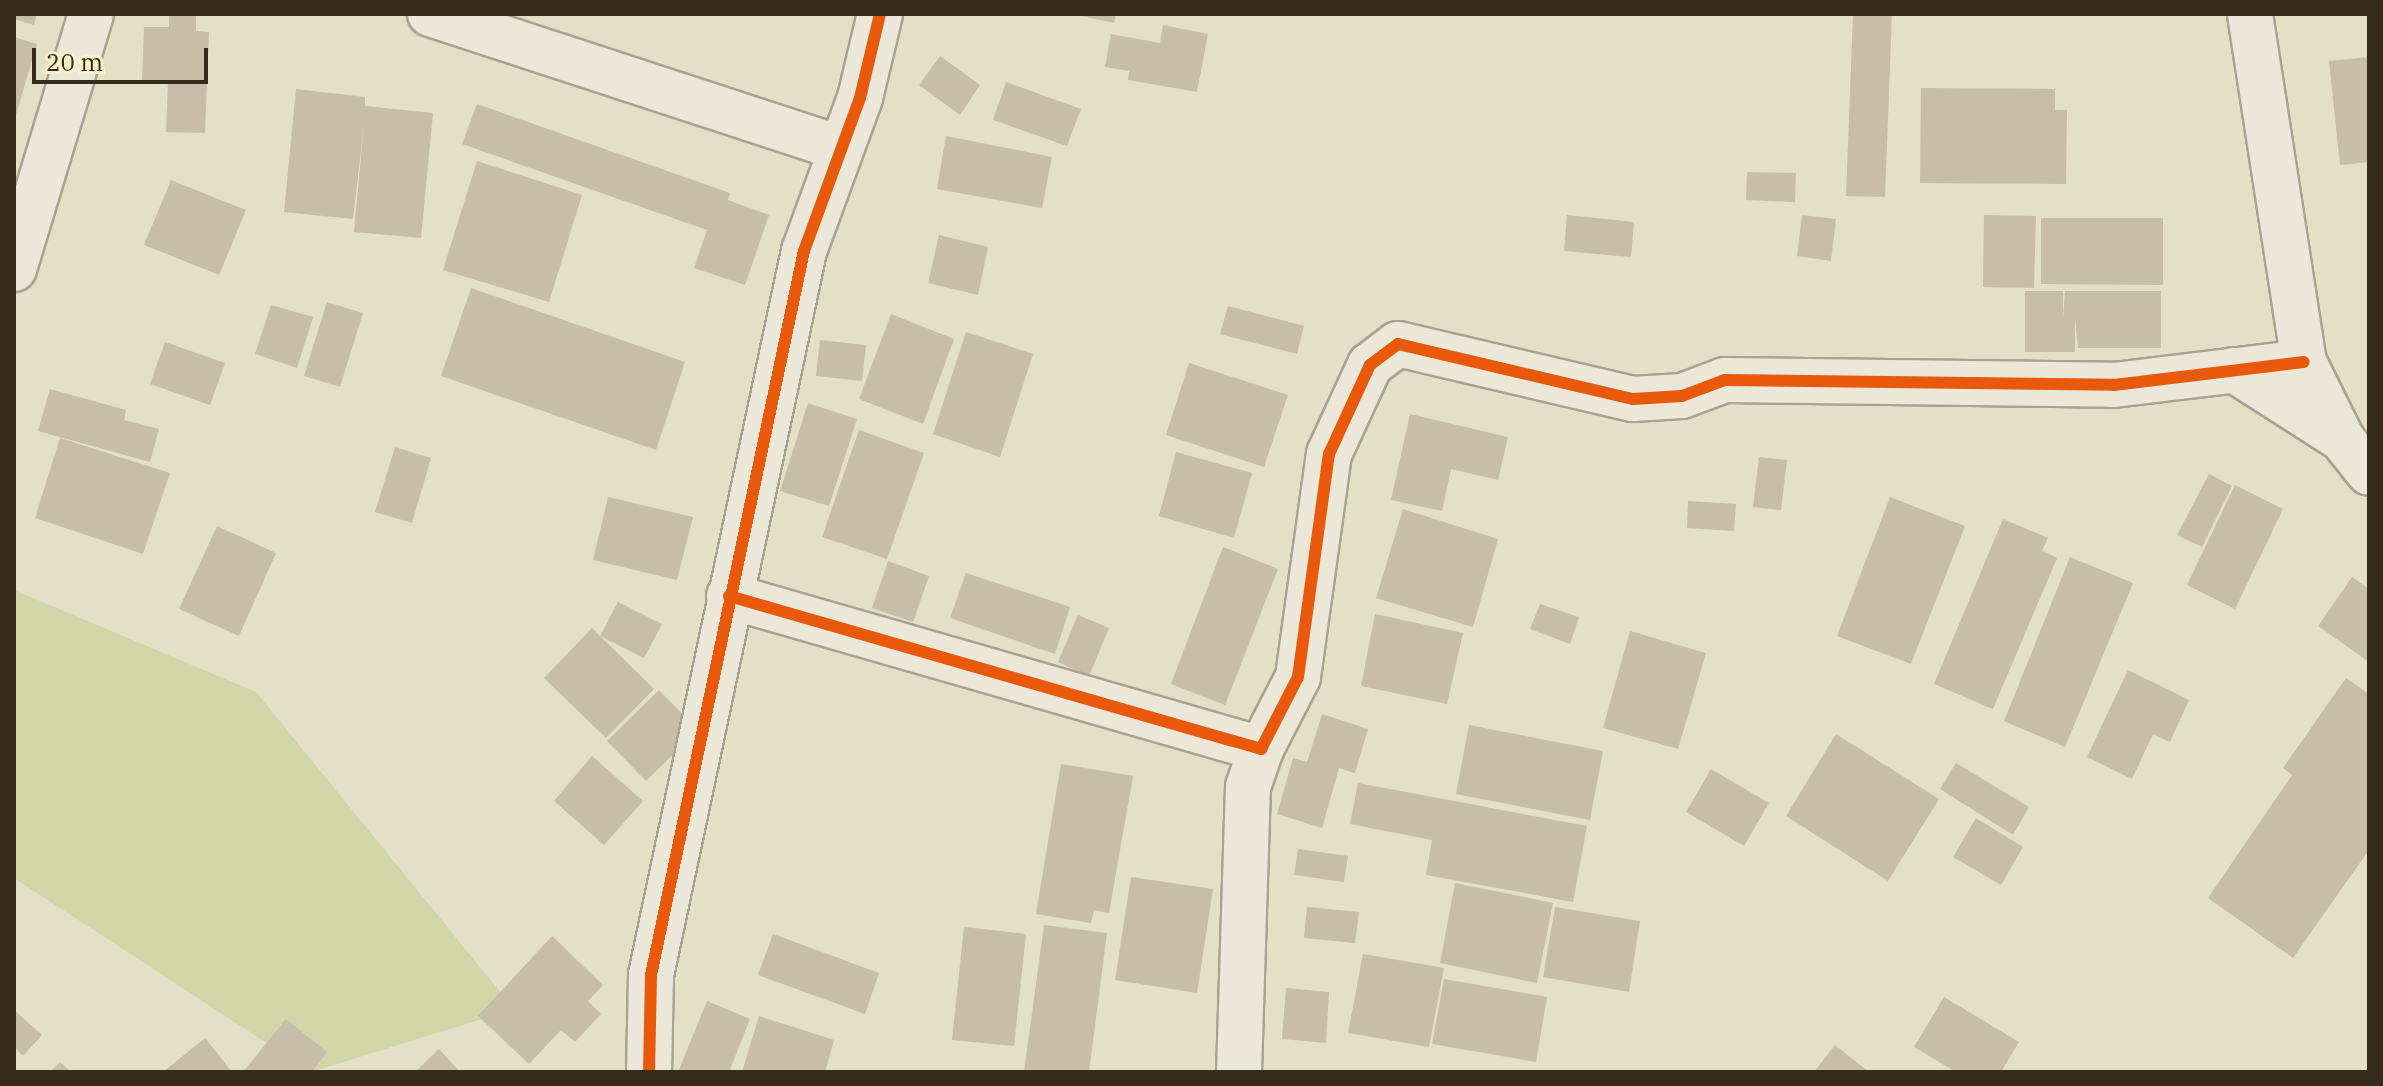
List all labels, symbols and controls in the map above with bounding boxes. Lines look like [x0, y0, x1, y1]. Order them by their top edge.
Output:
scale bar [36, 32, 212, 82]
text: 20 m [46, 46, 103, 78]

